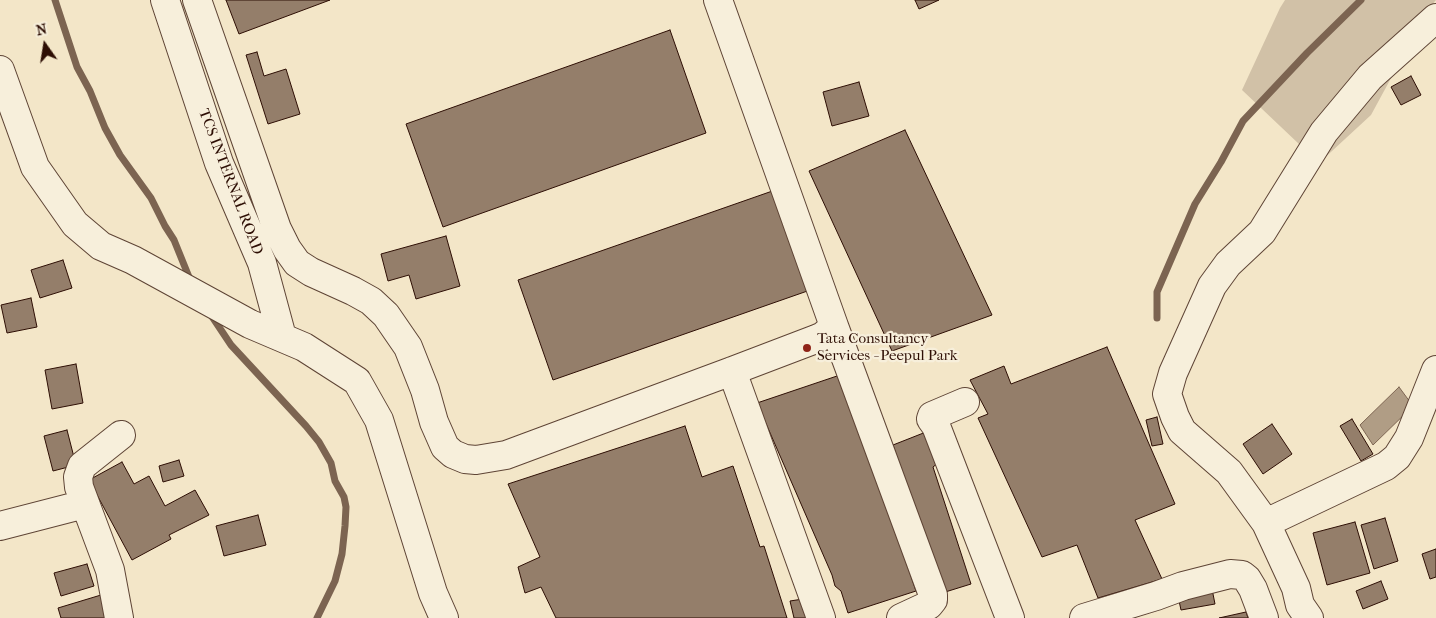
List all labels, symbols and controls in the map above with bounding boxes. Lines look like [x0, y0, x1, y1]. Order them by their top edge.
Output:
north arrow [20, 20, 70, 70]
text: N [34, 20, 49, 39]
street label: TCS INTERNAL ROAD [194, 106, 266, 258]
place label: Tata Consultancy Services - Peepul Park [817, 330, 958, 365]
marker: Tata Consultancy Services - Peepul Park [801, 342, 813, 354]

